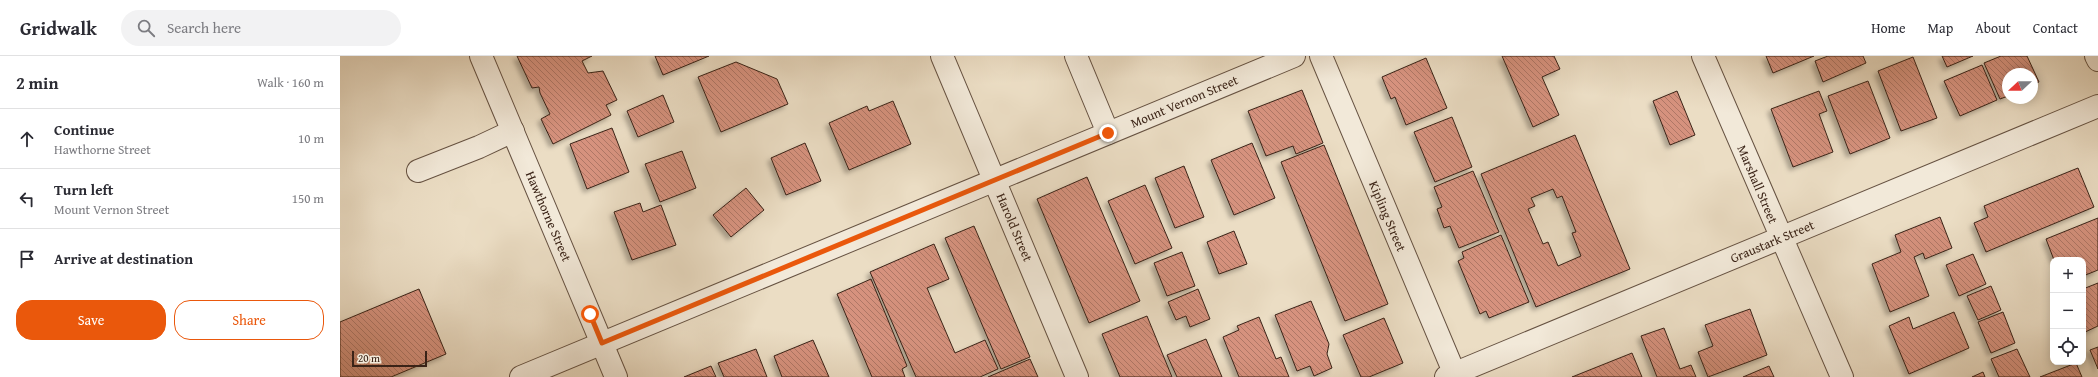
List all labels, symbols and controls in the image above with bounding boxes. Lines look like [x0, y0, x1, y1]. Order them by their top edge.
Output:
search box [121, 10, 401, 46]
text: Gridwalk [20, 14, 97, 42]
icon: search [135, 17, 157, 39]
text: Search here [167, 17, 241, 38]
text: Home [1871, 18, 1906, 38]
text: Map [1928, 18, 1953, 38]
text: About [1975, 18, 2011, 38]
text: Contact [2033, 18, 2078, 38]
north arrow [2002, 68, 2038, 104]
text: 2 min [16, 70, 58, 95]
street label: Mount Vernon Street [1127, 70, 1241, 133]
text: Walk · 160 m [257, 73, 324, 92]
text: Continue [54, 119, 115, 140]
route end [1099, 124, 1117, 142]
icon: ahead [16, 128, 38, 150]
text: 10 m [298, 129, 324, 148]
text: Hawthorne Street [54, 140, 151, 159]
street label: Marshall Street [1732, 142, 1783, 227]
street label: Hawthorne Street [521, 168, 576, 265]
street label: Kipling Street [1364, 178, 1411, 255]
text: Turn left [54, 179, 113, 200]
icon: left [16, 188, 38, 210]
text: 150 m [292, 189, 324, 208]
street label: Harold Street [992, 190, 1038, 265]
text: Mount Vernon Street [54, 200, 169, 219]
street label: Graustark Street [1727, 215, 1818, 268]
icon: arrive [16, 248, 38, 270]
text: Arrive at destination [54, 248, 193, 269]
map controls [2050, 257, 2086, 365]
button: + [2050, 257, 2086, 293]
button: − [2050, 293, 2086, 329]
button: Save [16, 300, 166, 340]
button: Share [174, 300, 324, 340]
route start [581, 305, 599, 323]
button: locate [2050, 329, 2086, 365]
scale bar [352, 349, 427, 368]
text: 20 m [358, 350, 380, 366]

